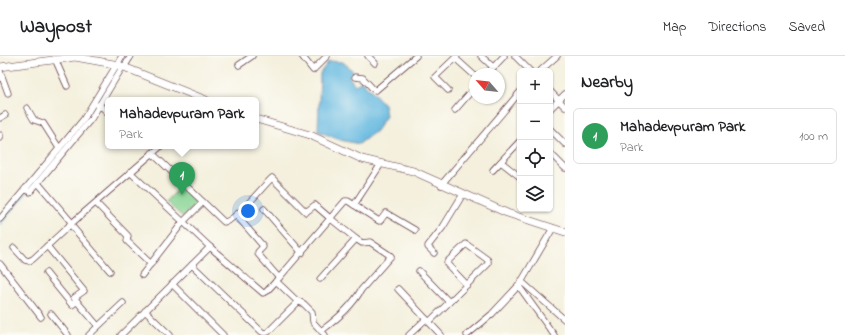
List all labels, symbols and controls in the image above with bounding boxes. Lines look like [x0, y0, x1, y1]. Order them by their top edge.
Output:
text: Waypost [20, 14, 92, 41]
text: Map [663, 17, 686, 38]
text: Directions [708, 17, 766, 38]
text: Saved [788, 17, 825, 38]
north arrow [469, 68, 505, 104]
map controls [517, 68, 553, 212]
button: + [517, 68, 553, 104]
text: Nearby [581, 70, 633, 95]
popup [105, 97, 259, 149]
text: Mahadevpuram Park [119, 103, 245, 125]
button: − [517, 104, 553, 140]
text: Mahadevpuram Park [620, 116, 745, 138]
text: Park [119, 125, 143, 144]
text: 1 [593, 127, 597, 146]
text: 100 m [799, 127, 828, 146]
text: Park [620, 138, 644, 157]
button: locate [517, 140, 553, 176]
pin: 1 [169, 162, 195, 195]
button: layers [517, 176, 553, 212]
your location [238, 201, 258, 221]

